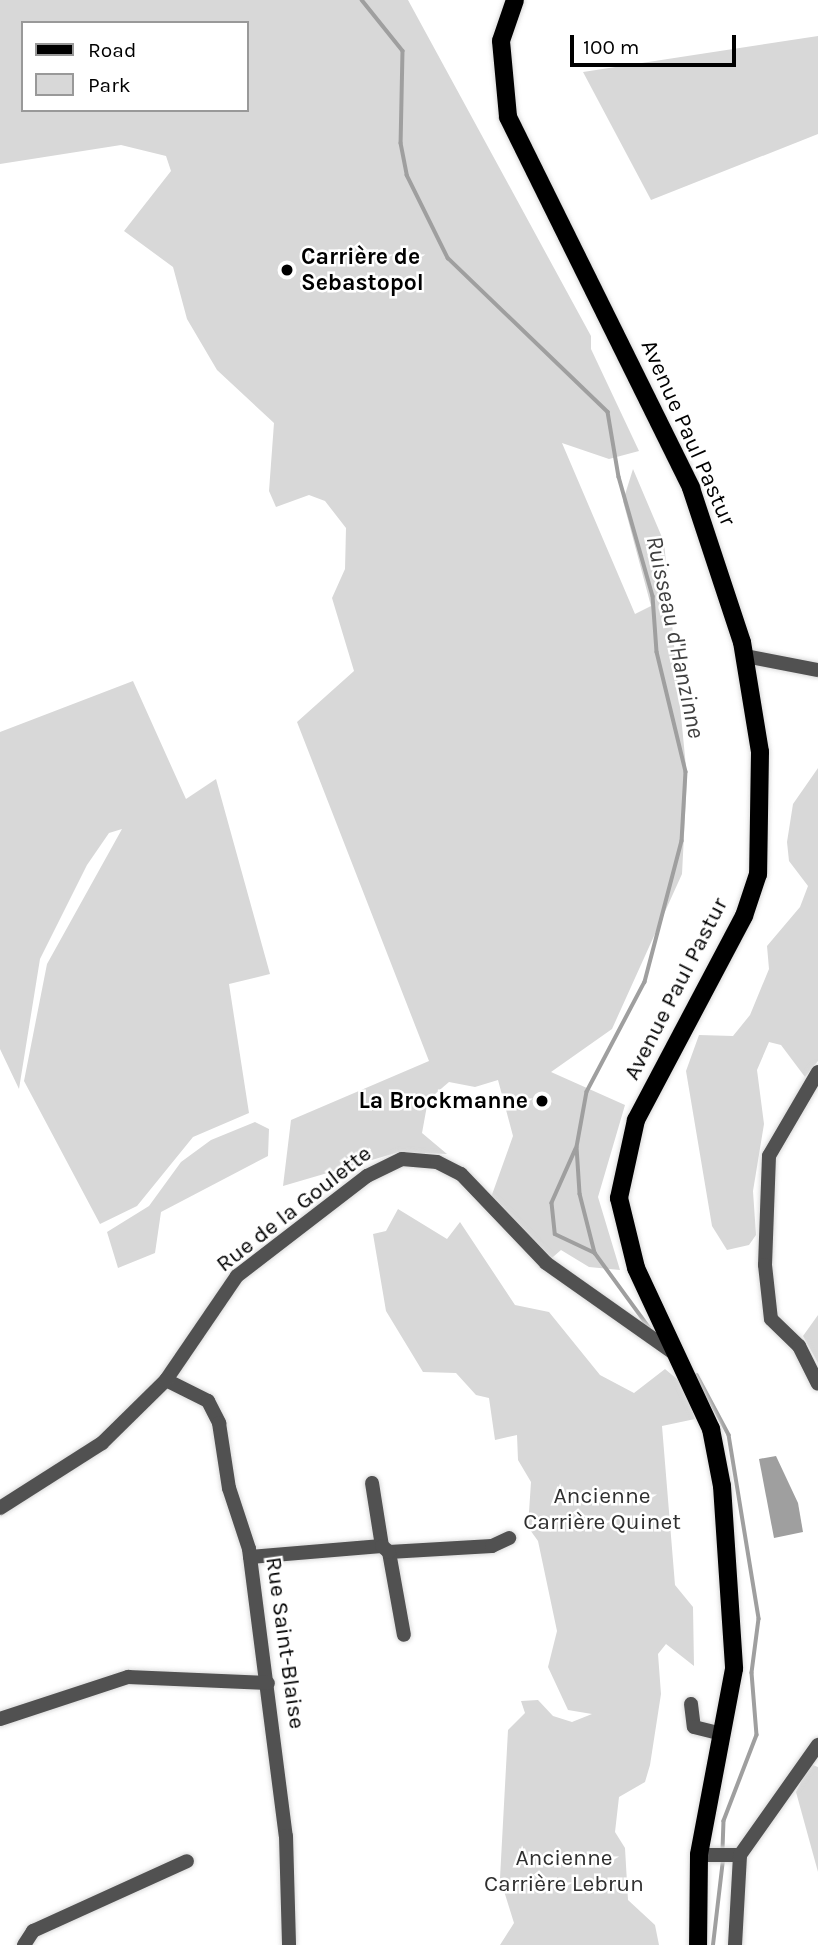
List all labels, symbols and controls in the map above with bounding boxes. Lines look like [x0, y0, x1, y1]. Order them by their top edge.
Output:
legend [21, 21, 248, 112]
scale bar [573, 21, 739, 65]
text: 100 m [583, 35, 640, 59]
text: Road [88, 38, 136, 62]
text: Park [88, 73, 131, 97]
place label: Carrière de Sebastopol [301, 243, 424, 297]
marker: Carrière de Sebastopol [279, 262, 295, 278]
street label: Avenue Paul Pastur [635, 336, 741, 530]
water label: Ruisseau d'Hanzinne [639, 533, 711, 741]
street label: Avenue Paul Pastur [618, 893, 734, 1085]
place label: La Brockmanne [359, 1087, 528, 1115]
marker: La Brockmanne [534, 1093, 550, 1109]
street label: Rue de la Goulette [211, 1140, 377, 1278]
park label: Ancienne Carrière Quinet [523, 1482, 681, 1536]
street label: Rue Saint-Blaise [259, 1555, 311, 1731]
park label: Ancienne Carrière Lebrun [484, 1844, 644, 1898]

